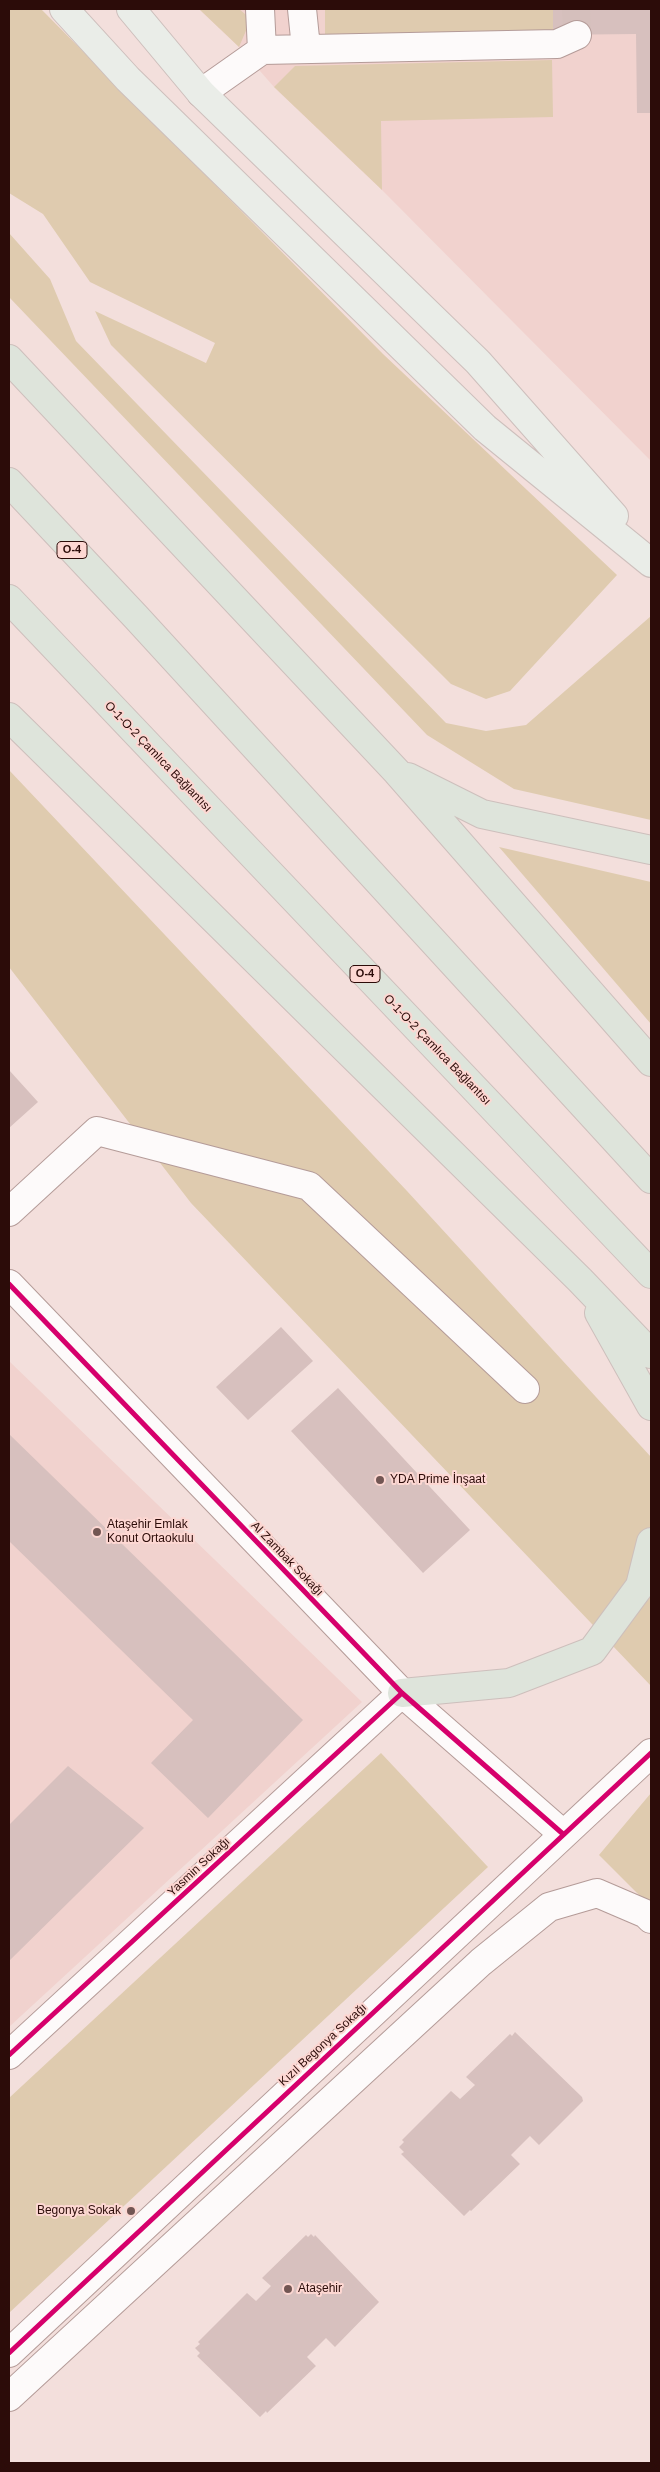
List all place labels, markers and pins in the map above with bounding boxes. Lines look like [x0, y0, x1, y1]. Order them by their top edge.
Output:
place label: YDA Prime İnşaat [390, 1473, 485, 1487]
marker: YDA Prime İnşaat [374, 1474, 386, 1486]
place label: Ataşehir Emlak Konut Ortaokulu [107, 1518, 194, 1546]
marker: Ataşehir Emlak Konut Ortaokulu [91, 1526, 103, 1538]
place label: Begonya Sokak [37, 2204, 121, 2218]
marker: Begonya Sokak [125, 2205, 137, 2217]
place label: Ataşehir [298, 2282, 342, 2296]
marker: Ataşehir [282, 2283, 294, 2295]

